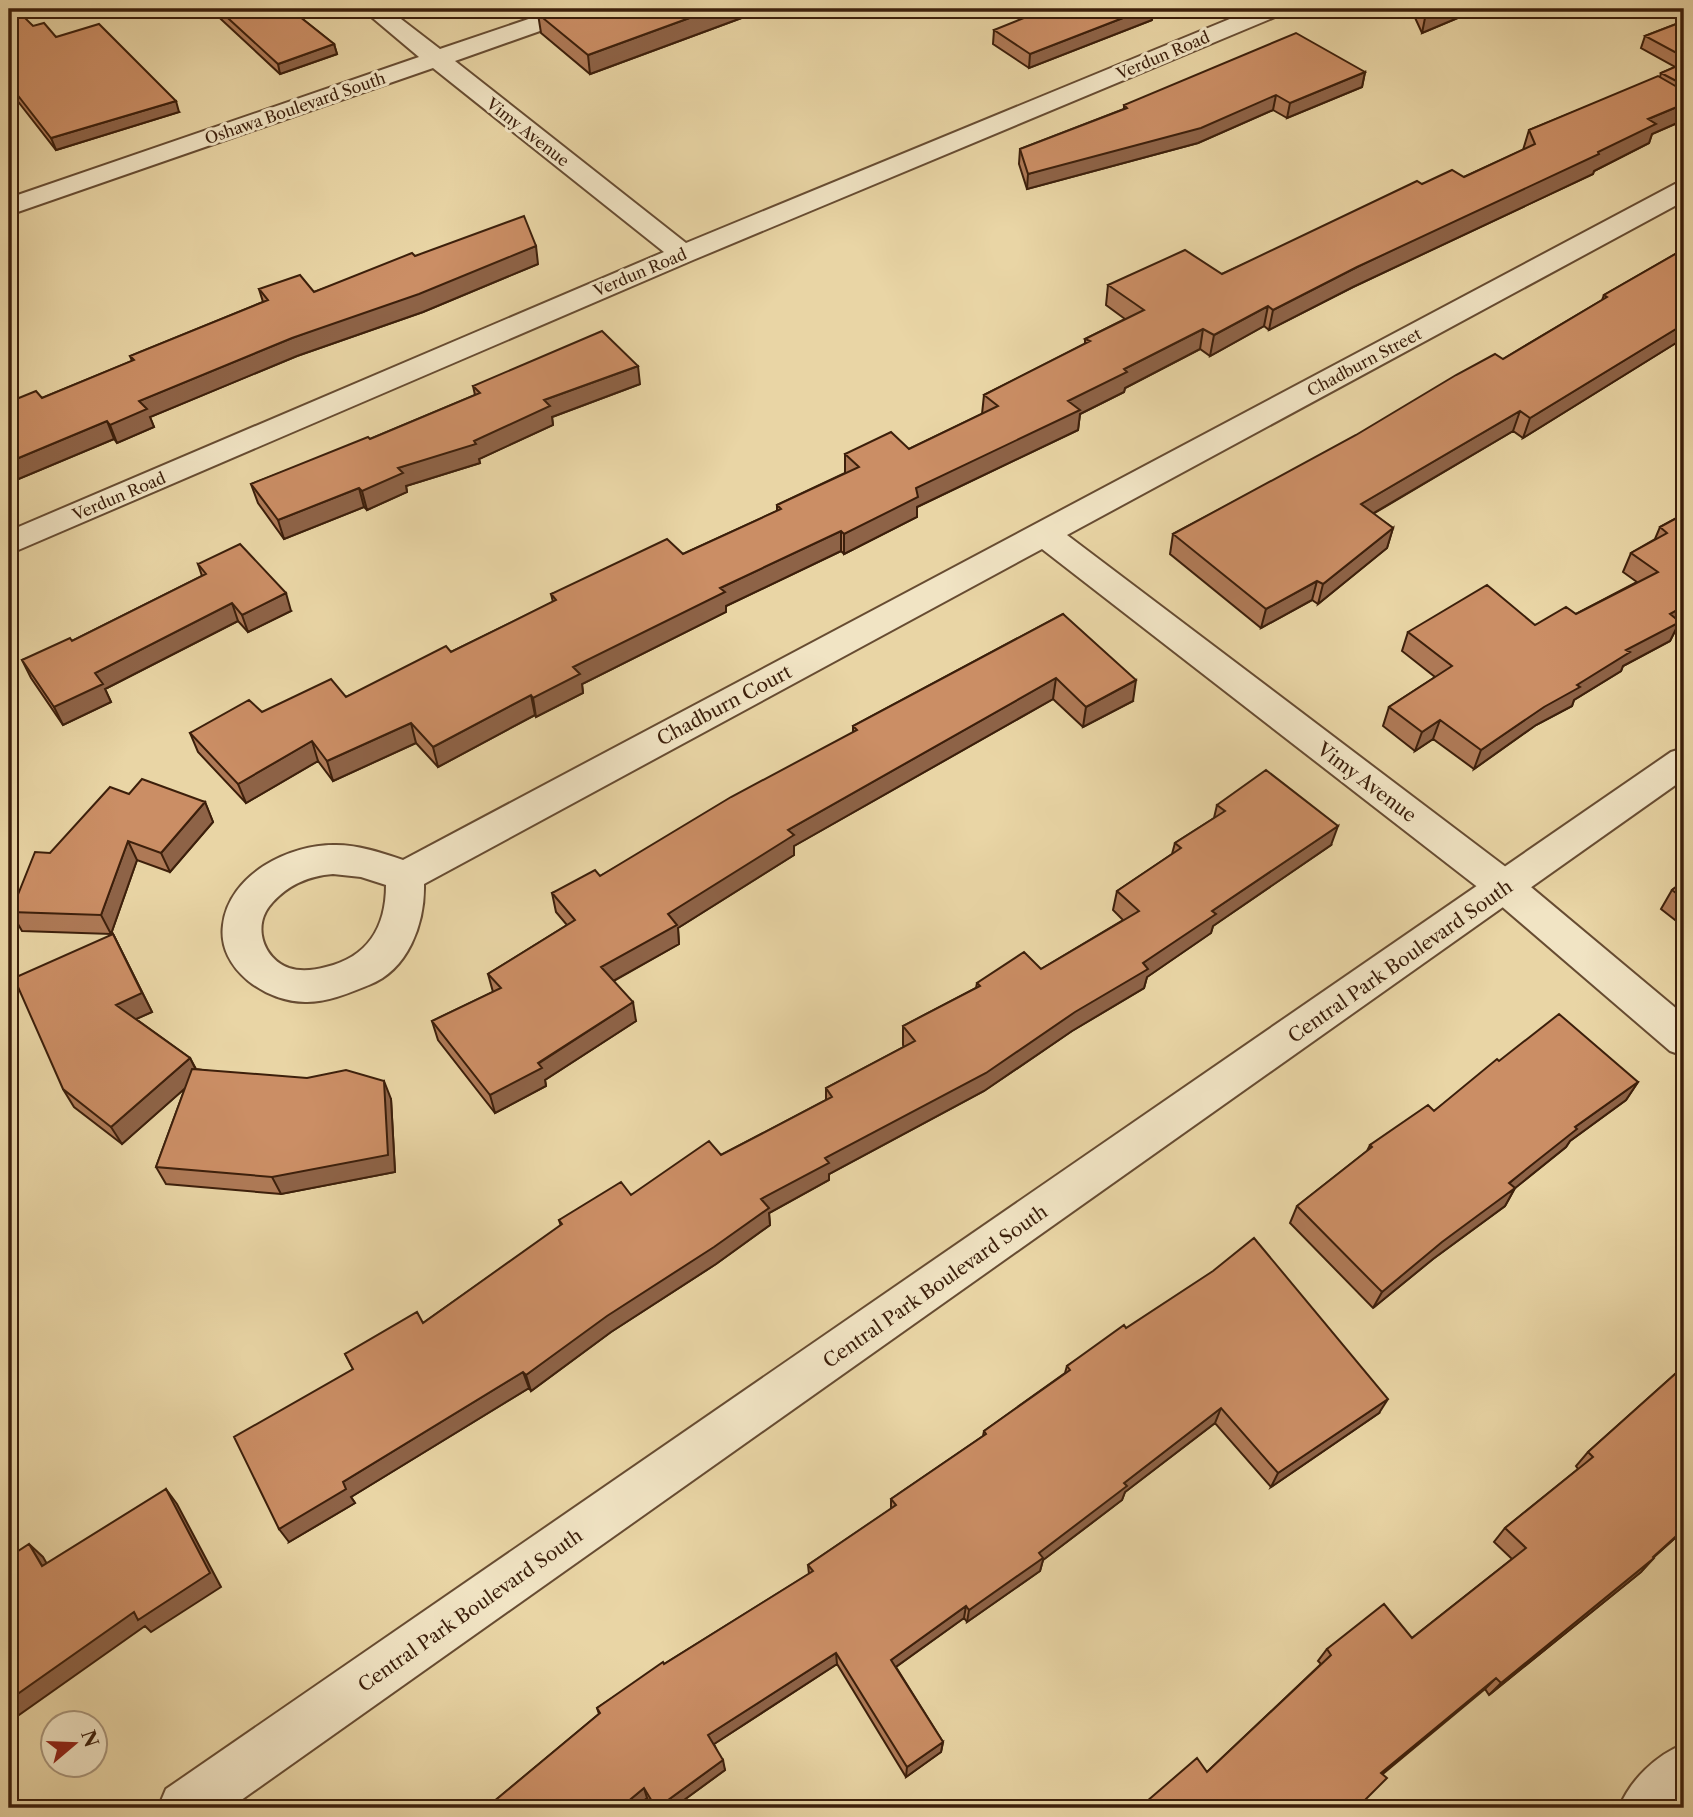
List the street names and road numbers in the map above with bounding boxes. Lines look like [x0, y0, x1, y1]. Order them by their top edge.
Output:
street label: Verdun Road [1113, 26, 1213, 84]
street label: Oshawa Boulevard South [202, 68, 388, 148]
street label: Vimy Avenue [482, 93, 574, 171]
street label: Verdun Road [590, 243, 690, 301]
street label: Chadburn Street [1303, 323, 1425, 401]
street label: Verdun Road [69, 467, 169, 525]
street label: Chadburn Court [653, 660, 796, 751]
street label: Vimy Avenue [1312, 737, 1421, 827]
street label: Central Park Boulevard South [1284, 875, 1517, 1048]
street label: Central Park Boulevard South [819, 1200, 1052, 1373]
street label: Central Park Boulevard South [354, 1524, 587, 1697]

